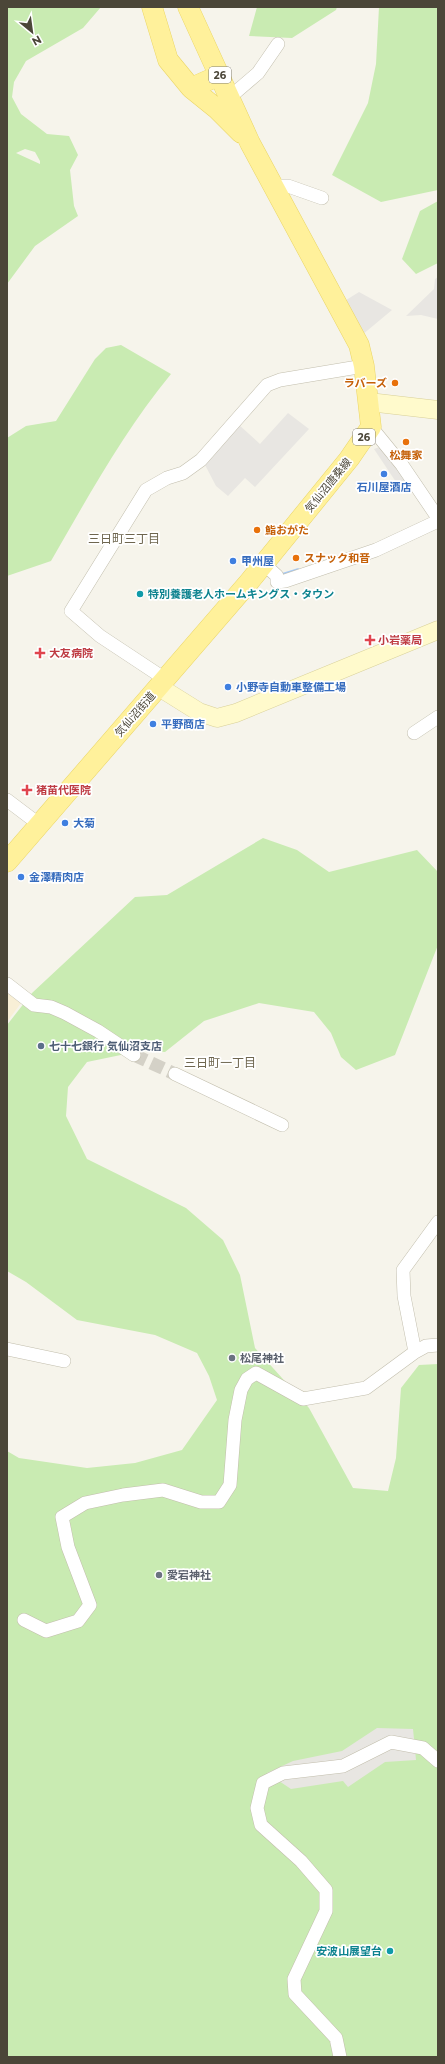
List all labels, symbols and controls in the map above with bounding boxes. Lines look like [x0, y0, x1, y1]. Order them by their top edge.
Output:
north arrow [12, 12, 52, 52]
text: N [30, 32, 44, 49]
road number: 26 [209, 67, 231, 83]
place label: ラバーズ [344, 376, 387, 390]
marker: ラバーズ [390, 378, 400, 388]
road number: 26 [353, 429, 375, 445]
marker: 松舞家 [401, 437, 411, 447]
place label: 松舞家 [390, 448, 423, 462]
street label: 気仙沼唐桑線 [302, 455, 354, 515]
marker: 石川屋酒店 [379, 469, 389, 479]
place label: 石川屋酒店 [357, 480, 412, 494]
place label: 鮨おがた [265, 523, 309, 537]
marker: 鮨おがた [252, 525, 262, 535]
district label: 三日町三丁目 [88, 531, 160, 546]
place label: スナック和音 [304, 551, 370, 565]
marker: スナック和音 [291, 553, 301, 563]
place label: 甲州屋 [241, 554, 274, 568]
marker: 甲州屋 [228, 556, 238, 566]
place label: 特別養護老人ホームキングス・タウン [148, 587, 334, 601]
marker: 特別養護老人ホームキングス・タウン [135, 589, 145, 599]
place label: 小岩薬局 [378, 633, 422, 647]
marker: 小岩薬局 [365, 635, 375, 645]
place label: 大友病院 [49, 646, 93, 660]
marker: 大友病院 [34, 647, 46, 659]
place label: 小野寺自動車整備工場 [236, 680, 346, 694]
marker: 小野寺自動車整備工場 [223, 682, 233, 692]
street label: 気仙沼街道 [112, 689, 158, 739]
place label: 平野商店 [161, 717, 205, 731]
marker: 平野商店 [148, 719, 158, 729]
place label: 猪苗代医院 [36, 783, 91, 797]
marker: 猪苗代医院 [21, 784, 33, 796]
place label: 大菊 [73, 816, 95, 830]
marker: 大菊 [60, 818, 70, 828]
place label: 金澤精肉店 [29, 870, 84, 884]
marker: 金澤精肉店 [16, 872, 26, 882]
place label: 七十七銀行 気仙沼支店 [49, 1039, 162, 1053]
marker: 七十七銀行 気仙沼支店 [36, 1041, 46, 1051]
district label: 三日町一丁目 [184, 1055, 256, 1070]
place label: 松尾神社 [240, 1351, 284, 1365]
marker: 松尾神社 [227, 1353, 237, 1363]
place label: 愛宕神社 [167, 1568, 211, 1582]
marker: 愛宕神社 [154, 1570, 164, 1580]
place label: 安波山展望台 [316, 1944, 382, 1958]
marker: 安波山展望台 [385, 1946, 395, 1956]

